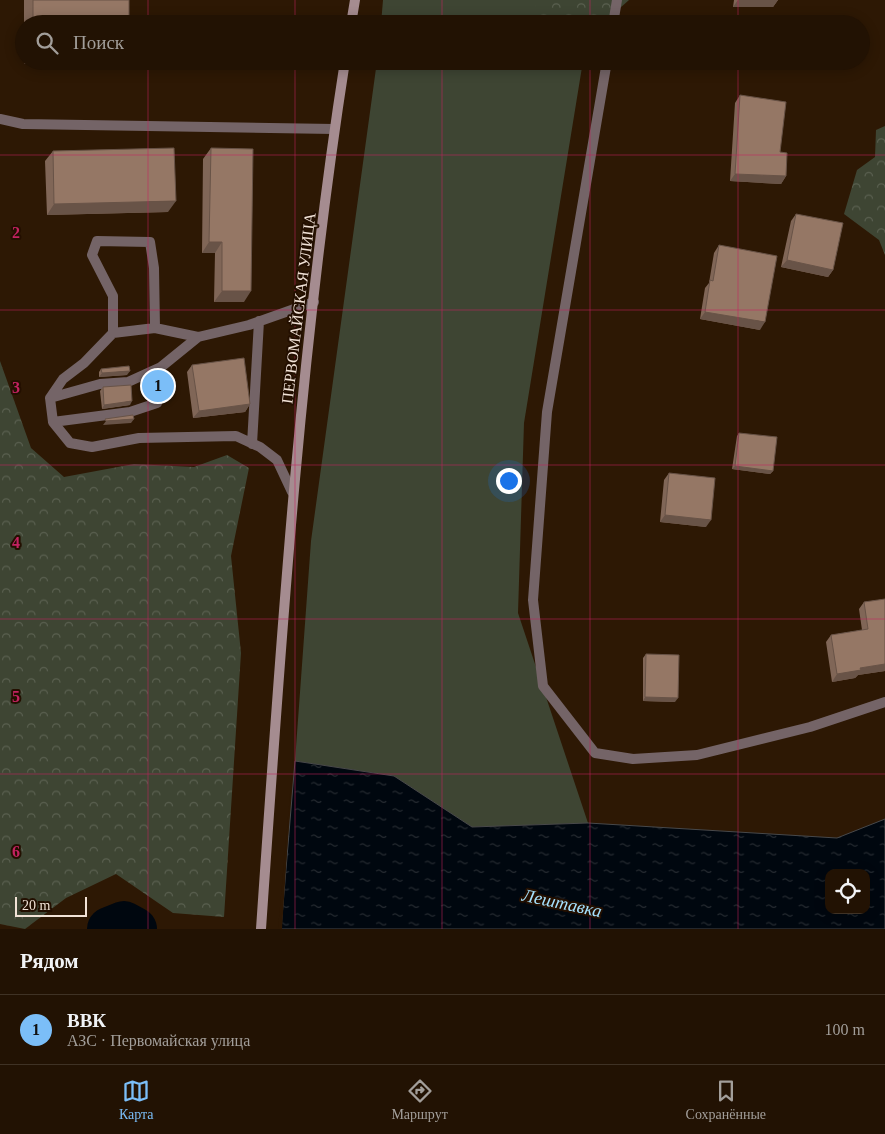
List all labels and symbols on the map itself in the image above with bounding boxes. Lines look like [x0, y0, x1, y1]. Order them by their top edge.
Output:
street label: ПЕРВОМАЙСКАЯ УЛИЦА [277, 211, 320, 405]
text: 2 [12, 224, 20, 241]
pin: 1 [142, 367, 174, 405]
text: 3 [12, 379, 20, 396]
your location [496, 468, 522, 494]
text: 4 [12, 534, 20, 551]
text: 5 [12, 688, 20, 705]
text: 6 [12, 843, 20, 860]
water label: Лештавка [519, 885, 604, 921]
scale bar [15, 894, 88, 917]

